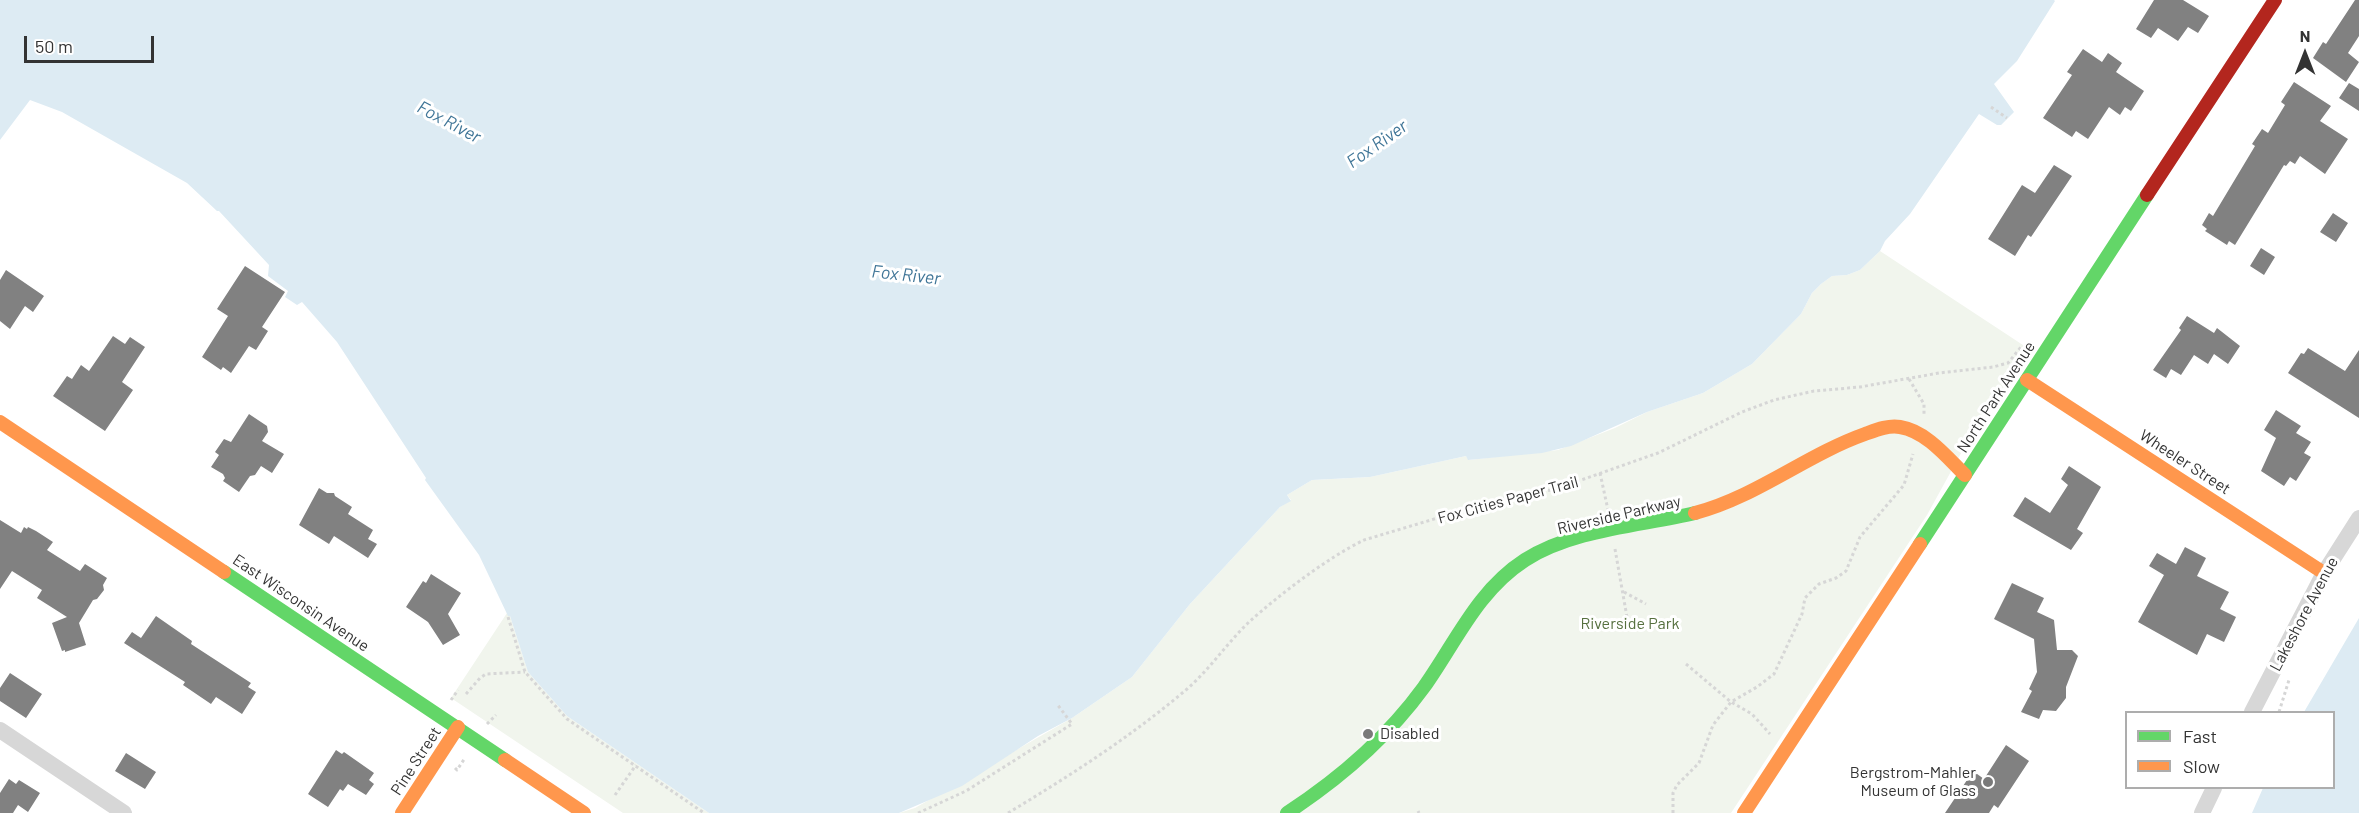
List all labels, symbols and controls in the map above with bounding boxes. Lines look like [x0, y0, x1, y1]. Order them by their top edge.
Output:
scale bar [27, 24, 158, 62]
north arrow [2275, 24, 2335, 84]
text: N [2300, 26, 2310, 45]
text: 50 m [35, 35, 73, 57]
water label: Fox River [413, 96, 485, 148]
water label: Fox River [1342, 115, 1412, 173]
water label: Fox River [870, 261, 942, 289]
street label: North Park Avenue [1953, 338, 2039, 456]
street label: Wheeler Street [2136, 425, 2234, 499]
street label: Fox Cities Paper Trail [1436, 472, 1580, 528]
street label: Riverside Parkway [1555, 491, 1683, 539]
street label: East Wisconsin Avenue [229, 550, 373, 656]
street label: Lakeshore Avenue [2266, 554, 2342, 674]
park label: Riverside Park [1580, 614, 1680, 634]
legend [2125, 711, 2335, 789]
street label: Pine Street [387, 723, 445, 799]
place label: Disabled [1380, 724, 1440, 744]
text: Fast [2183, 725, 2217, 747]
marker: Disabled [1361, 727, 1375, 741]
text: Slow [2183, 755, 2220, 777]
place label: Bergstrom-Mahler Museum of Glass [1850, 763, 1976, 801]
marker: Bergstrom-Mahler Museum of Glass [1981, 775, 1995, 789]

